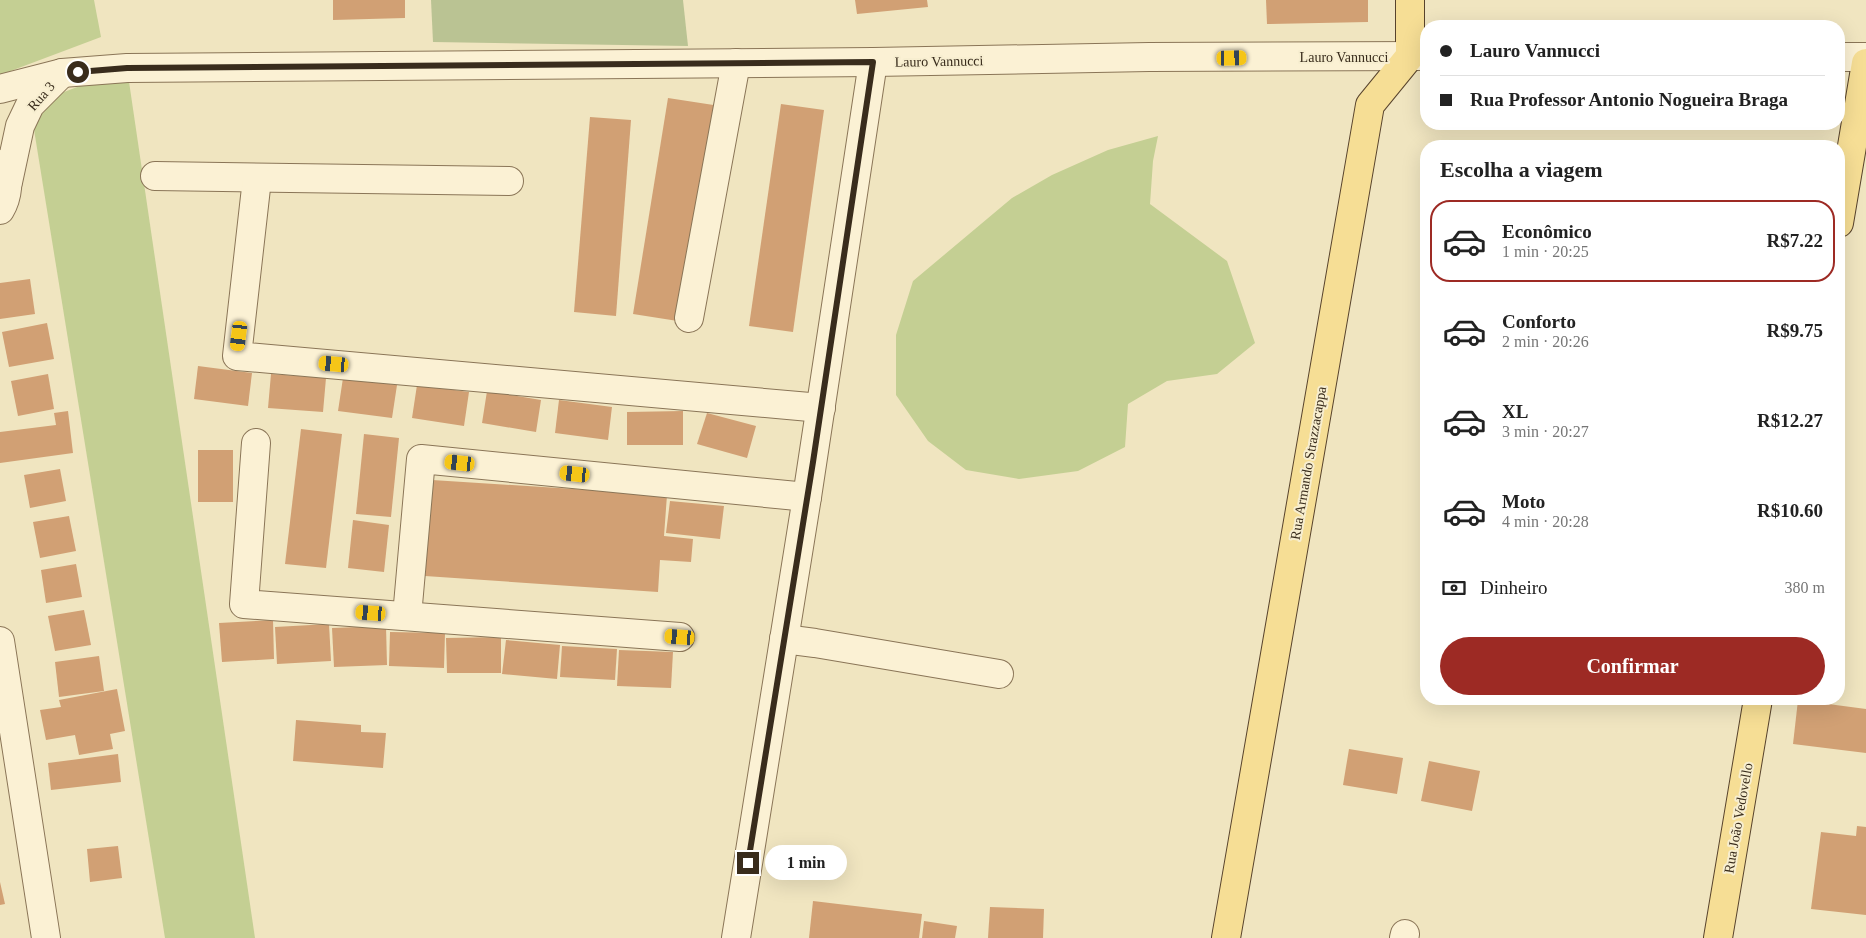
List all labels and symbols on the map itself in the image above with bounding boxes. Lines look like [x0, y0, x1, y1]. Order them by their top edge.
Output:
car [1216, 50, 1247, 66]
street label: Lauro Vannucci [1300, 50, 1388, 65]
street label: Lauro Vannucci [895, 53, 984, 70]
route start [67, 61, 89, 83]
street label: Rua 3 [25, 79, 58, 114]
car [229, 320, 248, 352]
car [318, 355, 349, 373]
street label: Rua Armando Strazzacappa [1288, 384, 1330, 541]
car [444, 454, 475, 472]
car [559, 465, 590, 483]
car [355, 604, 386, 622]
car [664, 628, 695, 646]
street label: Rua João Vedovello [1721, 762, 1756, 874]
callout: 1 min [766, 846, 848, 880]
route end [737, 852, 759, 874]

